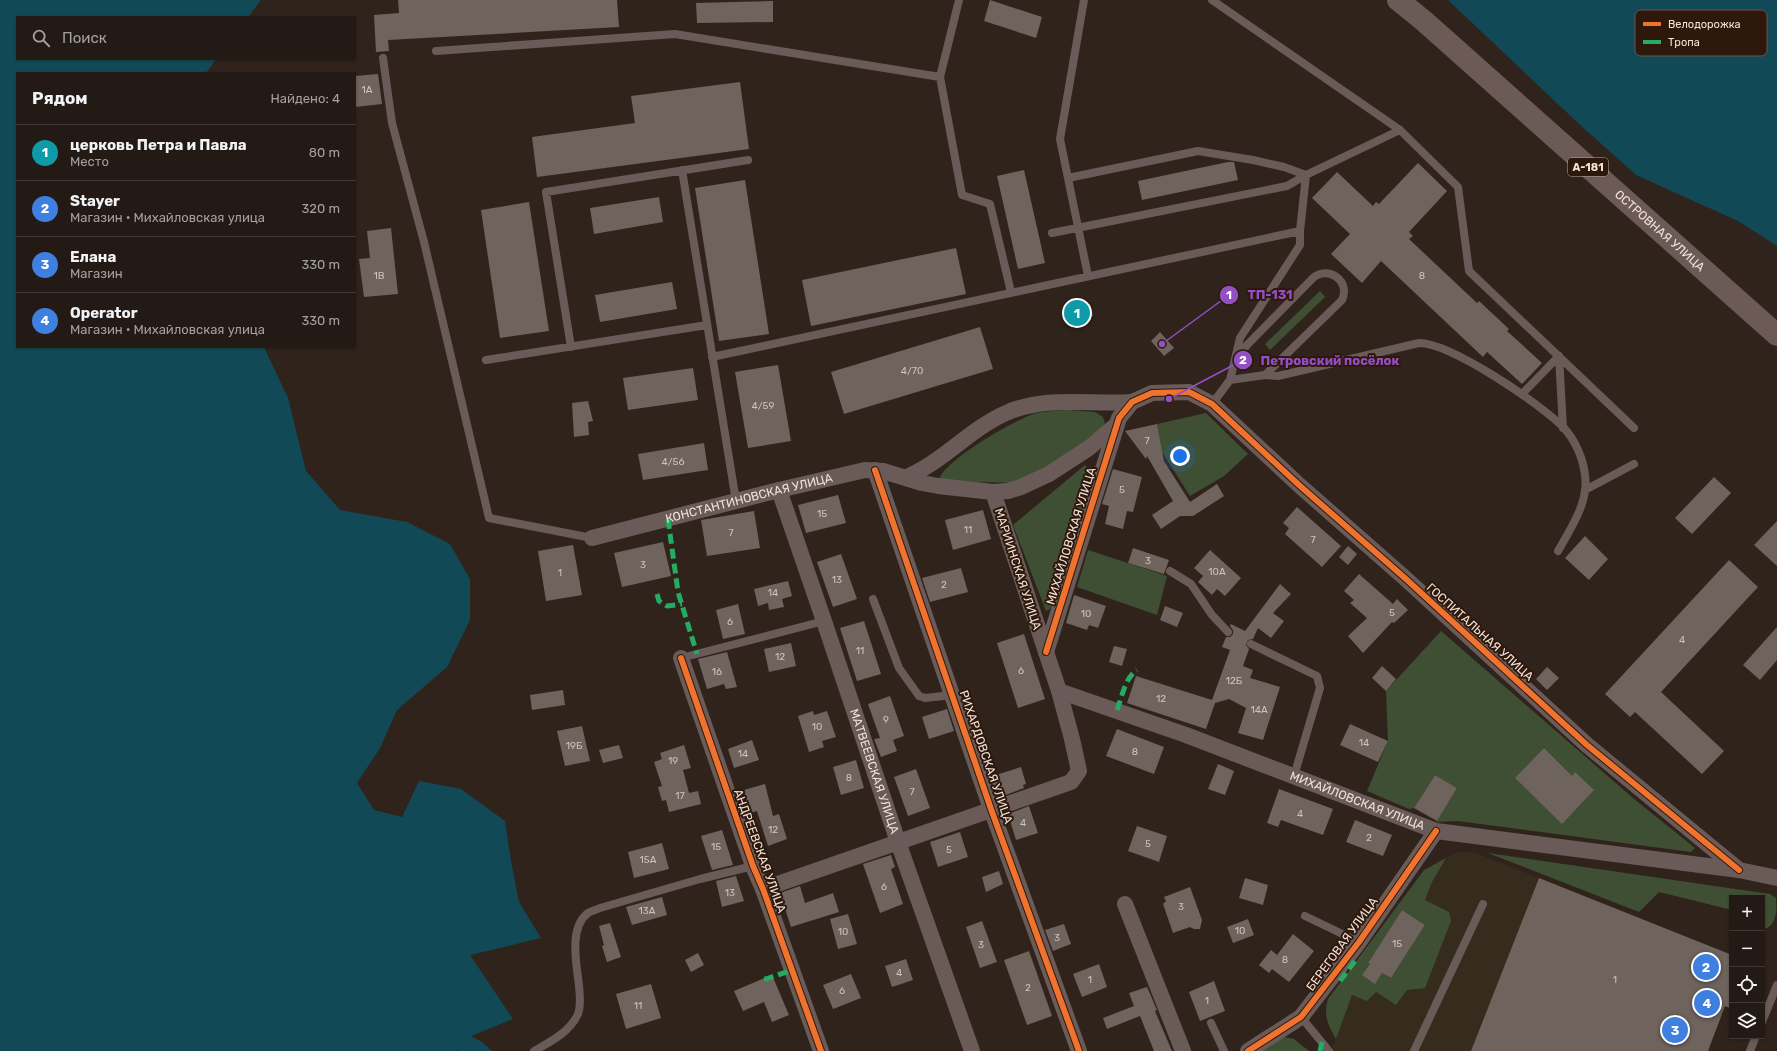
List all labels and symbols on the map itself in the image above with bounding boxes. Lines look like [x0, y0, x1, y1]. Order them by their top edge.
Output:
legend [1635, 10, 1767, 56]
text: Велодорожка [1668, 18, 1741, 31]
text: Тропа [1668, 36, 1700, 49]
house number: 1А [362, 84, 373, 96]
road number: А-181 [1568, 158, 1608, 176]
street label: ОСТРОВНАЯ УЛИЦА [1612, 187, 1708, 274]
house number: 1В [374, 270, 385, 282]
house number: 8 [1419, 270, 1425, 282]
callout: ТП-131 [1219, 282, 1300, 307]
text: ТП-131 [1248, 287, 1293, 302]
text: 1 [1226, 288, 1232, 302]
pin: 1 [1064, 298, 1090, 328]
callout: Петровский посёлок [1233, 348, 1408, 373]
text: 2 [1239, 353, 1247, 367]
text: Петровский посёлок [1261, 353, 1400, 368]
house number: 4/70 [901, 365, 923, 377]
house number: 4/59 [752, 400, 774, 412]
house number: 7 [1144, 435, 1150, 447]
your location [1170, 446, 1190, 466]
house number: 4/56 [662, 456, 684, 468]
street label: МИХАЙЛОВСКАЯ УЛИЦА [1043, 466, 1099, 606]
street label: КОНСТАНТИНОВСКАЯ УЛИЦА [664, 471, 834, 526]
house number: 5 [1119, 484, 1125, 496]
street label: МАРИИНСКАЯ УЛИЦА [992, 506, 1044, 632]
house number: 15 [817, 508, 827, 520]
house number: 11 [964, 524, 972, 536]
house number: 7 [728, 527, 734, 539]
house number: 7 [1310, 534, 1316, 546]
house number: 3 [1145, 555, 1151, 567]
house number: 3 [640, 559, 646, 571]
house number: 10А [1208, 566, 1226, 578]
house number: 1 [558, 567, 562, 579]
house number: 13 [832, 574, 842, 586]
house number: 2 [941, 579, 947, 591]
street label: ГОСПИТАЛЬНАЯ УЛИЦА [1424, 580, 1536, 684]
house number: 14 [768, 587, 778, 599]
house number: 5 [1389, 607, 1395, 619]
house number: 10 [1081, 608, 1091, 620]
house number: 6 [727, 616, 733, 628]
house number: 4 [1679, 634, 1685, 646]
house number: 11 [856, 645, 864, 657]
house number: 12 [775, 651, 785, 663]
house number: 6 [1018, 665, 1024, 677]
house number: 16 [712, 666, 722, 678]
house number: 12Б [1226, 675, 1243, 687]
street label: РИХАРДОВСКАЯ УЛИЦА [957, 688, 1015, 826]
house number: 12 [1156, 693, 1166, 705]
house number: 14А [1250, 704, 1268, 716]
street label: МАТВЕЕВСКАЯ УЛИЦА [847, 707, 902, 835]
house number: 9 [883, 714, 889, 726]
house number: 10 [812, 721, 822, 733]
house number: 14 [1359, 737, 1369, 749]
house number: 19Б [566, 740, 583, 752]
house number: 8 [1132, 746, 1138, 758]
house number: 14 [738, 748, 748, 760]
house number: 19 [668, 755, 678, 767]
street label: МИХАЙЛОВСКАЯ УЛИЦА [1288, 769, 1427, 833]
house number: 8 [846, 772, 852, 784]
house number: 7 [909, 786, 915, 798]
street label: АНДРЕЕВСКАЯ УЛИЦА [731, 787, 789, 915]
house number: 17 [675, 790, 685, 802]
house number: 4 [1297, 808, 1303, 820]
house number: 4 [1020, 817, 1026, 829]
house number: 12 [768, 824, 778, 836]
house number: 2 [1366, 832, 1372, 844]
house number: 5 [1145, 838, 1151, 850]
house number: 15 [711, 841, 721, 853]
house number: 5 [946, 844, 952, 856]
house number: 15А [640, 854, 657, 866]
house number: 6 [881, 881, 887, 893]
house number: 13 [725, 887, 735, 899]
street label: БЕРЕГОВАЯ УЛИЦА [1303, 895, 1381, 993]
house number: 3 [1178, 901, 1184, 913]
house number: 13А [639, 905, 656, 917]
house number: 10 [1235, 925, 1245, 937]
house number: 10 [838, 926, 848, 938]
house number: 3 [1054, 932, 1060, 944]
house number: 15 [1392, 938, 1402, 950]
house number: 3 [978, 939, 984, 951]
pin: 2 [1693, 952, 1719, 982]
house number: 8 [1282, 954, 1288, 966]
house number: 4 [896, 967, 902, 979]
house number: 1 [1088, 974, 1092, 986]
house number: 1 [1613, 974, 1617, 986]
house number: 2 [1025, 982, 1031, 994]
house number: 6 [839, 985, 845, 997]
pin: 4 [1694, 988, 1720, 1018]
house number: 1 [1205, 995, 1209, 1007]
house number: 11 [634, 1000, 642, 1012]
pin: 3 [1662, 1015, 1688, 1045]

